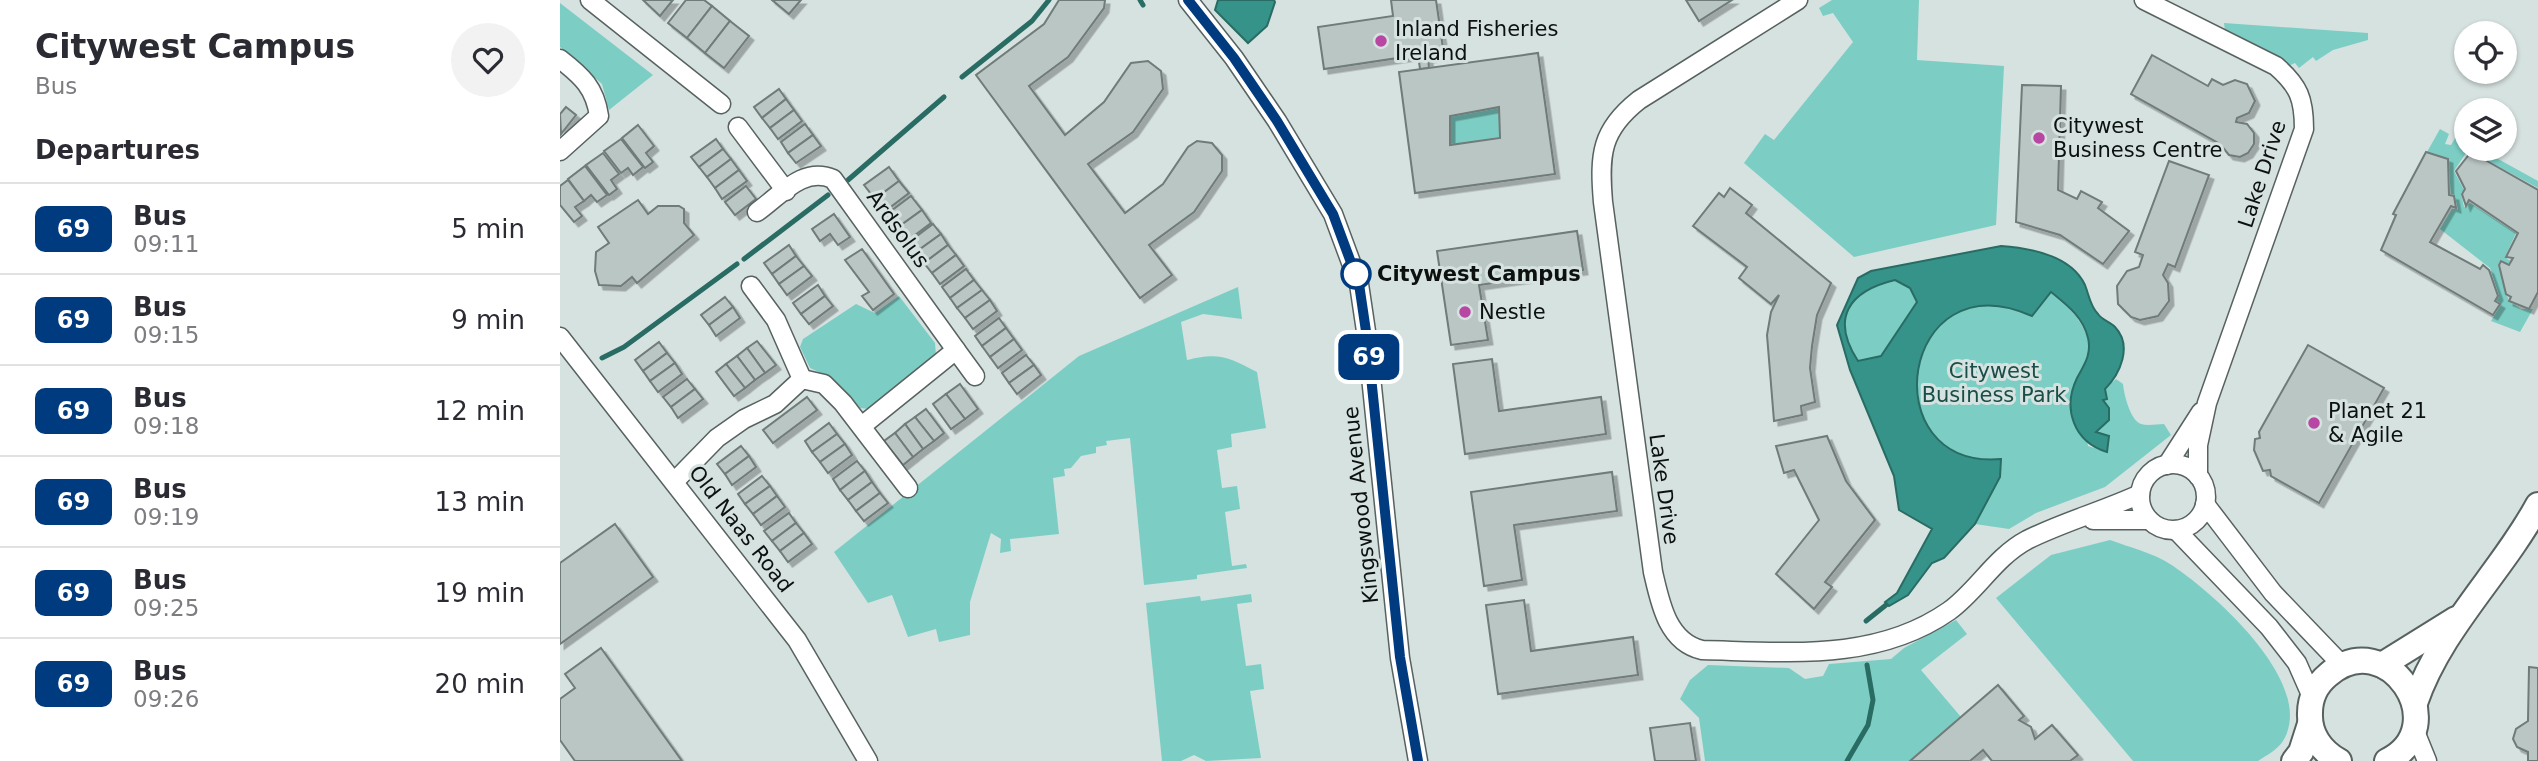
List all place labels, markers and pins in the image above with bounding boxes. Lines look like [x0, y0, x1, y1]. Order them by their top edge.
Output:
place label: Inland Fisheries Ireland [1395, 17, 1558, 65]
marker: Inland Fisheries Ireland [1373, 33, 1389, 49]
place label: Citywest Business Centre [2053, 114, 2223, 162]
marker: Citywest Business Centre [2031, 130, 2047, 146]
marker: Citywest Campus [1341, 259, 1371, 289]
place label: Citywest Campus [1377, 262, 1581, 286]
place label: Nestle [1479, 300, 1546, 324]
marker: Nestle [1457, 304, 1473, 320]
place label: Planet 21 & Agile [2328, 399, 2427, 447]
marker: Planet 21 & Agile [2306, 415, 2322, 431]

